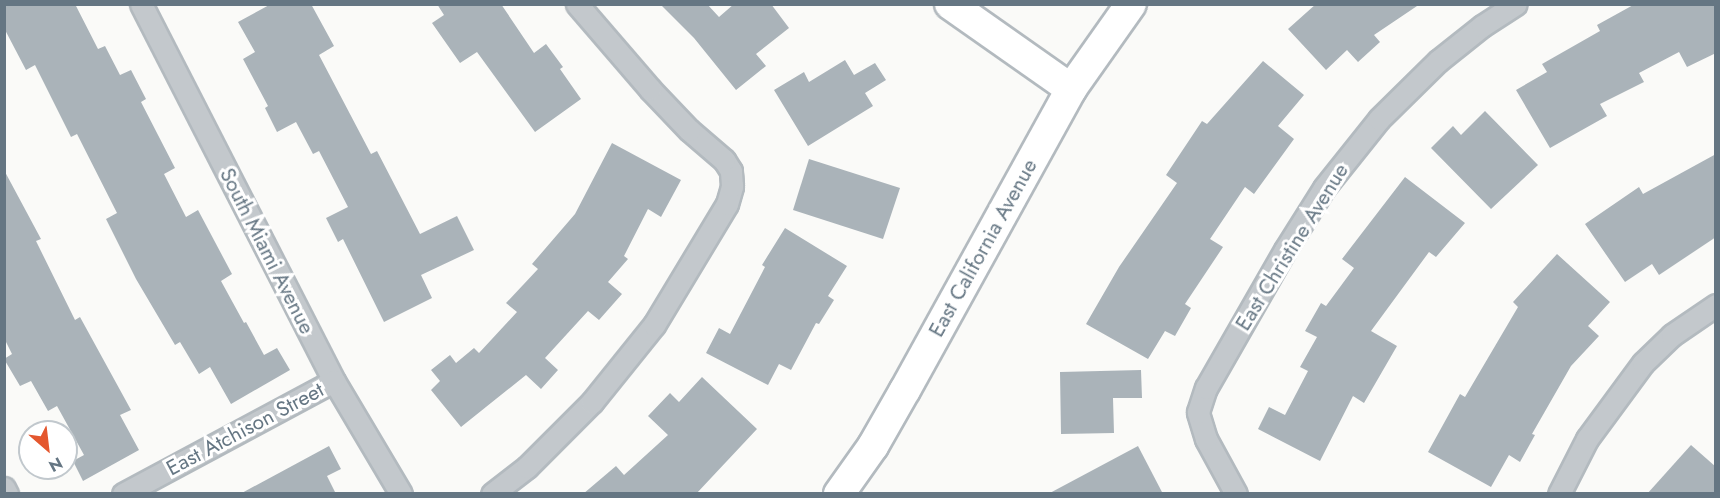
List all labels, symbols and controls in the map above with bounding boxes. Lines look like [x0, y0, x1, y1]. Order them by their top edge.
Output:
street label: East California Avenue [924, 155, 1042, 341]
street label: East Christine Avenue [1230, 159, 1354, 335]
street label: South Miami Avenue [214, 164, 320, 338]
street label: East Atchison Street [162, 377, 328, 481]
north arrow [18, 420, 78, 480]
text: N [45, 451, 67, 478]

